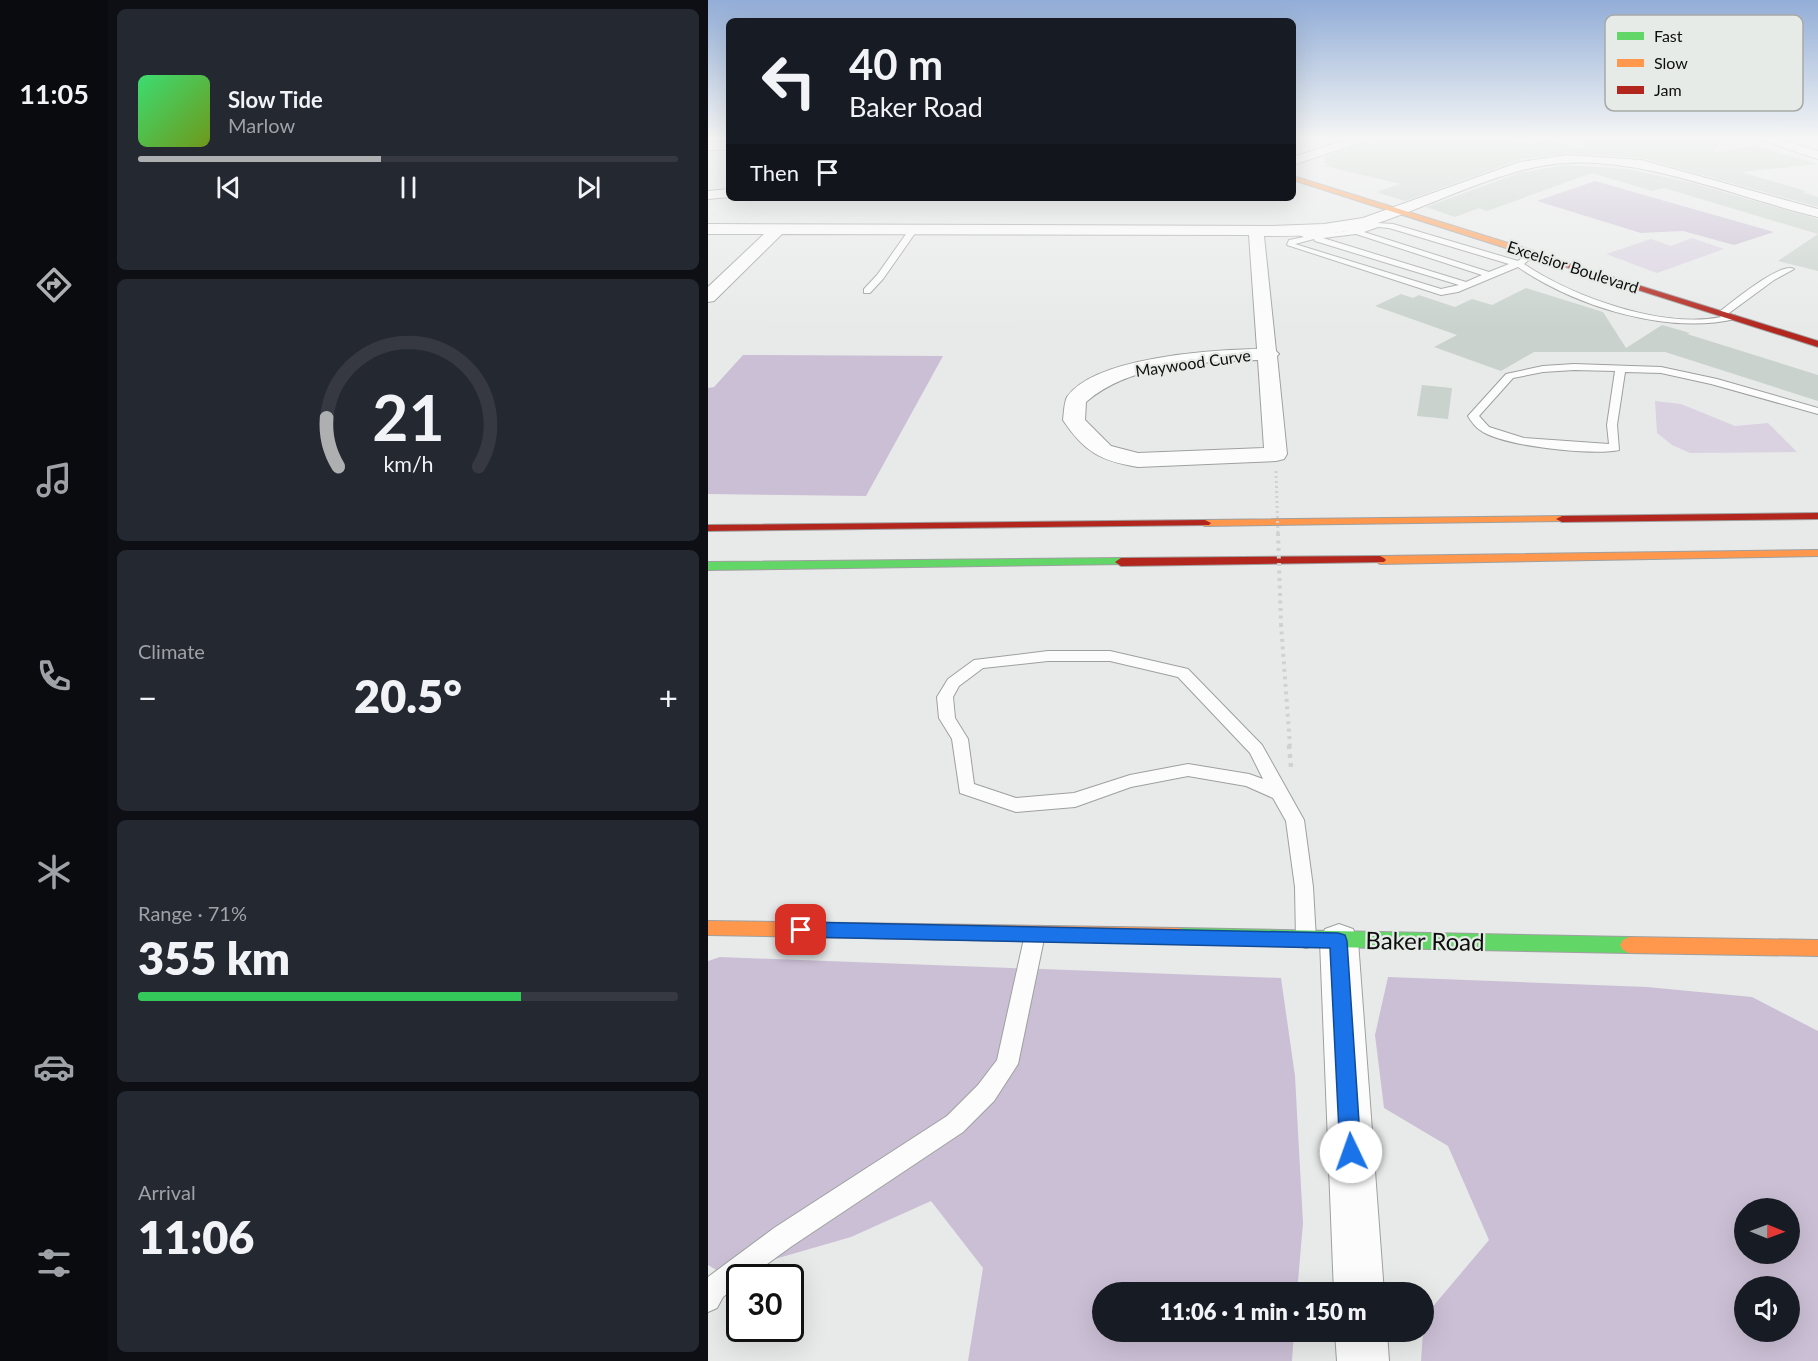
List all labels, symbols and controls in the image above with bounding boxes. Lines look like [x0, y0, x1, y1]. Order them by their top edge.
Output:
legend [1605, 15, 1803, 111]
text: Fast [1654, 26, 1683, 45]
text: 40 m [849, 39, 943, 89]
icon: left [750, 42, 828, 120]
text: Slow [1654, 53, 1688, 72]
text: 11:05 [19, 77, 89, 110]
text: Jam [1654, 80, 1682, 99]
text: Slow Tide [228, 86, 323, 113]
text: Baker Road [849, 90, 983, 123]
text: Marlow [228, 113, 295, 137]
icon: arrive [811, 156, 844, 189]
text: Then [750, 159, 799, 186]
icon: previous [212, 171, 245, 204]
icon: pause [392, 171, 425, 204]
icon: next [572, 171, 605, 204]
street label: Excelsior Boulevard [1505, 236, 1641, 297]
icon: directions [33, 264, 75, 306]
street label: Maywood Curve [1134, 345, 1252, 380]
text: 21 [372, 379, 444, 454]
text: km/h [383, 452, 433, 478]
icon: music [33, 459, 75, 501]
text: Climate [138, 639, 205, 663]
icon: phone [33, 655, 75, 697]
text: 20.5° [354, 669, 462, 723]
text: − [138, 677, 157, 717]
text: + [659, 677, 678, 717]
icon: climate [33, 851, 75, 893]
text: Range · 71% [138, 901, 247, 925]
pin [775, 904, 826, 955]
icon: arrive [784, 913, 817, 946]
street label: Baker Road [1365, 925, 1485, 956]
text: 355 km [138, 931, 290, 985]
icon: car [33, 1046, 75, 1088]
position arrow [1319, 1120, 1383, 1184]
text: Arrival [138, 1180, 196, 1204]
north arrow [1734, 1198, 1800, 1264]
map controls [1734, 1198, 1800, 1342]
text: 11:06 [138, 1210, 254, 1264]
icon: filters [33, 1242, 75, 1284]
speed limit sign: 30 [726, 1264, 804, 1342]
button: sound [1734, 1276, 1800, 1342]
text: 11:06 · 1 min · 150 m [1160, 1298, 1366, 1325]

